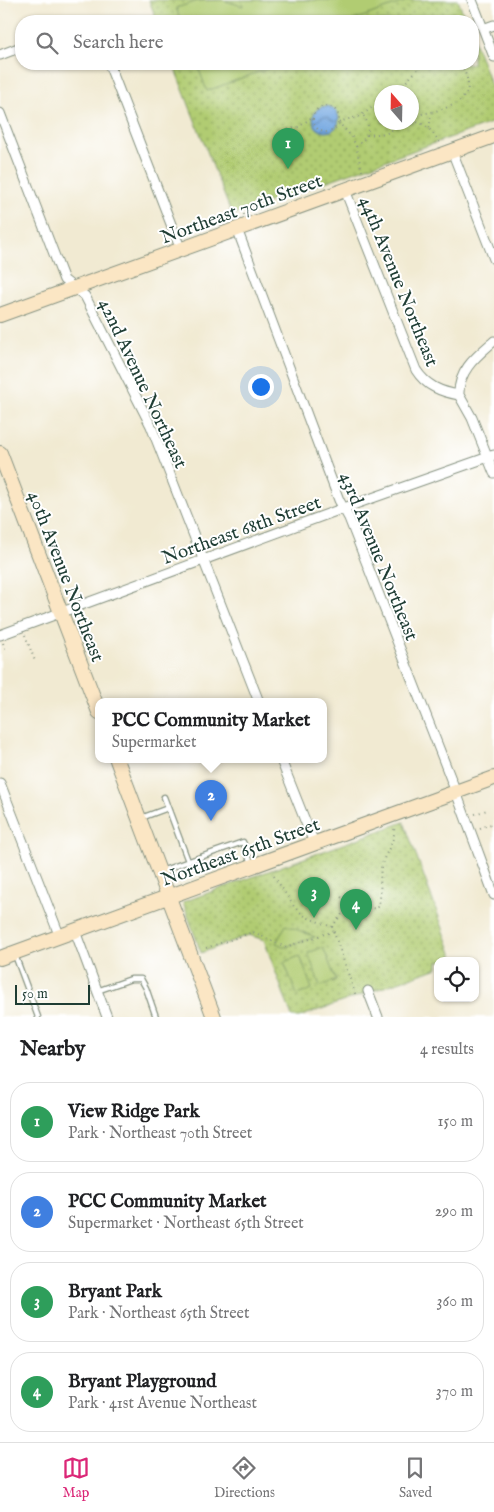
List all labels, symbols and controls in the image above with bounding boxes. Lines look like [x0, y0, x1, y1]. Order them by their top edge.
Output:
search box [15, 15, 479, 70]
icon: search [33, 29, 61, 57]
text: Search here [73, 31, 164, 55]
north arrow [374, 85, 419, 130]
pin: 1 [272, 128, 304, 169]
street label: Northeast 70th Street [158, 169, 326, 250]
street label: 44th Avenue Northeast [353, 193, 443, 371]
street label: 42nd Avenue Northeast [92, 295, 192, 473]
your location [248, 374, 274, 400]
street label: 43rd Avenue Northeast [333, 469, 423, 645]
street label: 40th Avenue Northeast [21, 488, 109, 666]
street label: Northeast 68th Street [159, 491, 325, 571]
popup [95, 698, 327, 763]
text: PCC Community Market [112, 709, 310, 733]
text: Supermarket [112, 733, 196, 753]
pin: 2 [195, 780, 227, 821]
street label: Northeast 65th Street [158, 813, 324, 893]
pin: 3 [298, 877, 330, 918]
pin: 4 [340, 889, 372, 930]
map controls [434, 957, 479, 1002]
button: locate [434, 957, 479, 1002]
scale bar [15, 982, 90, 1005]
text: 50 m [22, 985, 48, 1003]
text: Nearby [20, 1036, 85, 1063]
text: 4 results [420, 1040, 474, 1060]
text: View Ridge Park [68, 1100, 200, 1124]
text: 1 [34, 1112, 40, 1132]
text: 150 m [438, 1112, 473, 1132]
text: Park · Northeast 70th Street [68, 1124, 252, 1144]
text: PCC Community Market [68, 1190, 267, 1214]
text: 2 [33, 1202, 41, 1222]
text: 290 m [435, 1202, 473, 1222]
text: Supermarket · Northeast 65th Street [68, 1214, 304, 1234]
text: Bryant Park [68, 1280, 162, 1304]
text: 3 [34, 1292, 40, 1312]
text: 360 m [437, 1292, 473, 1312]
text: Park · Northeast 65th Street [68, 1304, 249, 1324]
text: Bryant Playground [68, 1370, 216, 1394]
text: 4 [33, 1382, 41, 1402]
text: 370 m [436, 1382, 473, 1402]
text: Park · 41st Avenue Northeast [68, 1394, 257, 1414]
tab: Map [62, 1454, 90, 1502]
tab: Directions [214, 1454, 275, 1502]
tab: Saved [399, 1454, 432, 1502]

